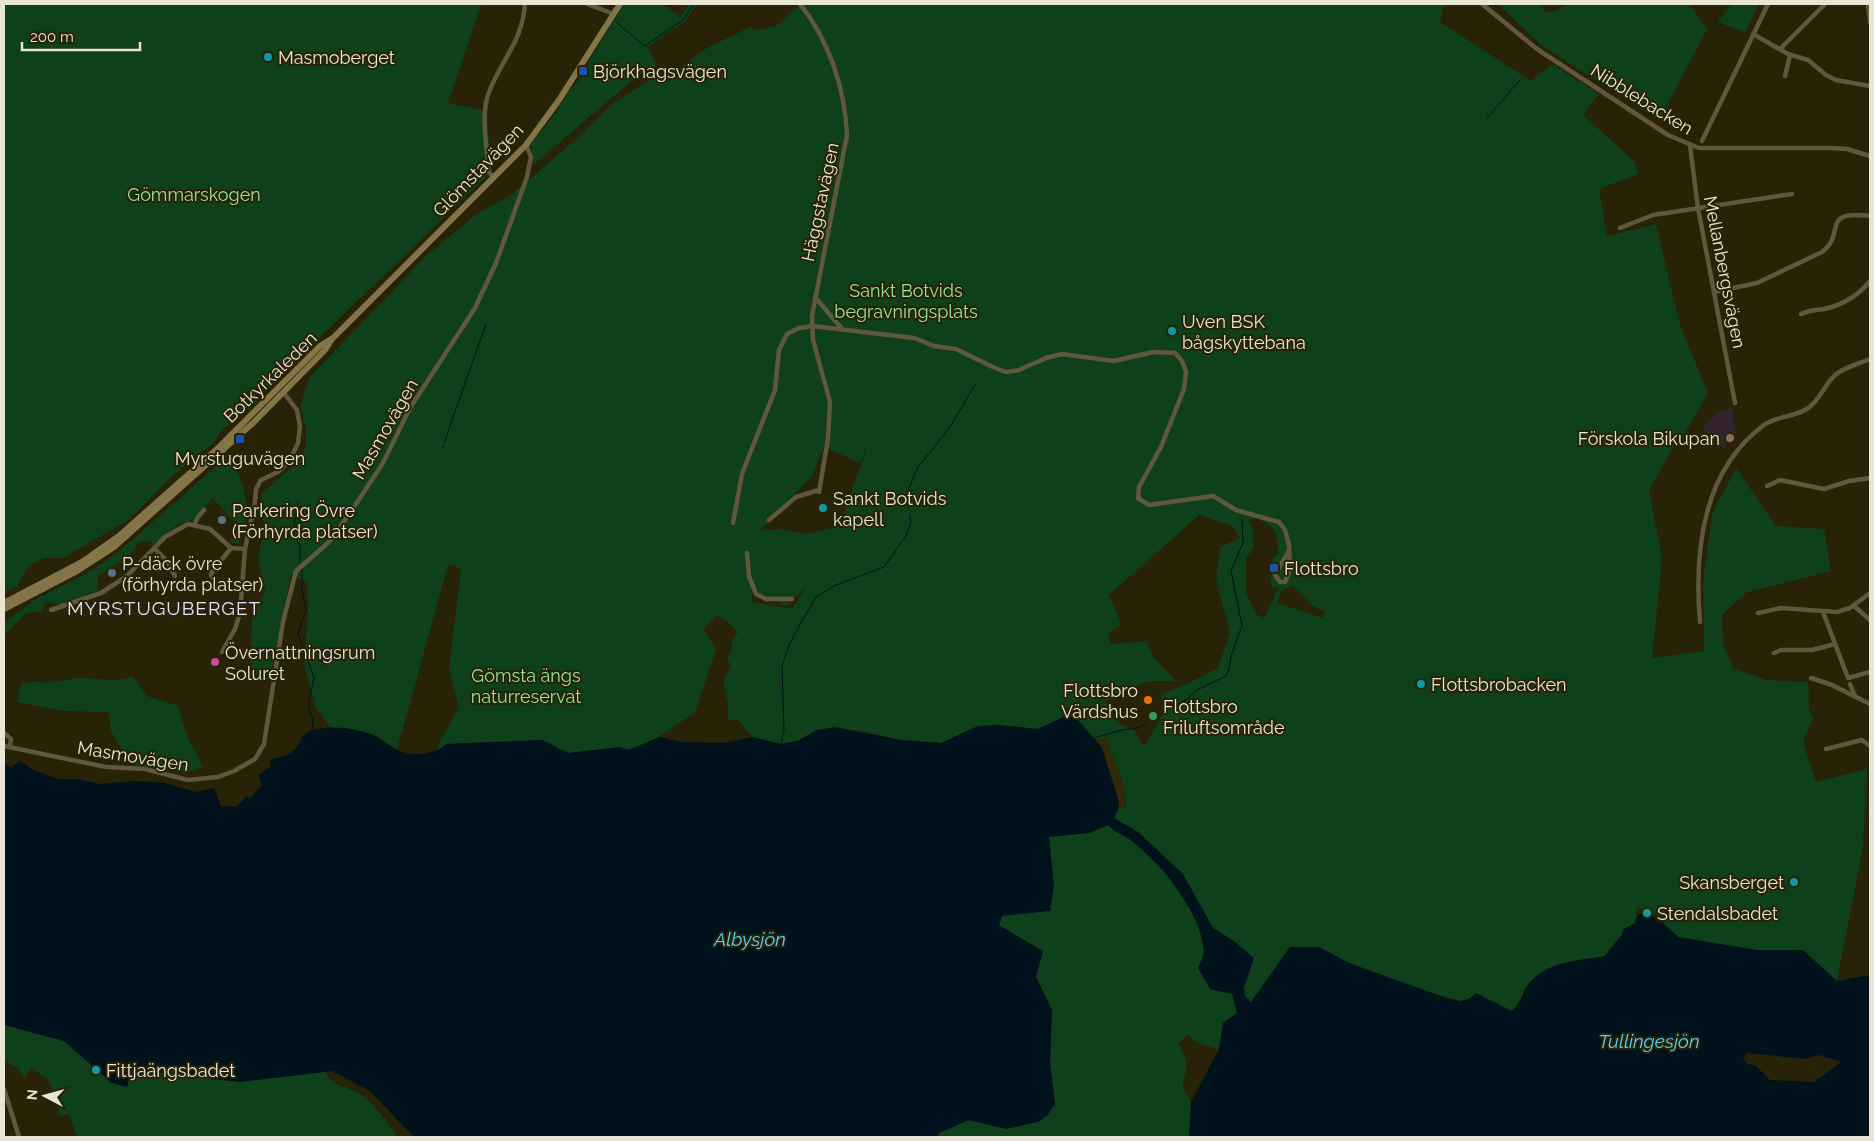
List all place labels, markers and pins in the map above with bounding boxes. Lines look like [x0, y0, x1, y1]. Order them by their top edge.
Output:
place label: Masmoberget [278, 47, 395, 68]
marker: Masmoberget [262, 51, 274, 63]
place label: Björkhagsvägen [593, 61, 727, 82]
marker: Björkhagsvägen [577, 65, 589, 77]
place label: Uven BSK bågskyttebana [1182, 311, 1306, 353]
marker: Uven BSK bågskyttebana [1166, 325, 1178, 337]
place label: Förskola Bikupan [1578, 428, 1720, 449]
marker: Förskola Bikupan [1724, 432, 1736, 444]
marker: Myrstuguvägen [234, 433, 246, 445]
place label: Myrstuguvägen [175, 448, 305, 469]
place label: Sankt Botvids kapell [833, 488, 947, 530]
place label: Parkering Övre (Förhyrda platser) [232, 500, 378, 542]
marker: Sankt Botvids kapell [817, 502, 829, 514]
marker: Parkering Övre (Förhyrda platser) [216, 514, 228, 526]
place label: P-däck övre (förhyrda platser) [122, 553, 263, 595]
place label: Flottsbro [1284, 558, 1359, 579]
marker: Flottsbro [1268, 562, 1280, 574]
marker: P-däck övre (förhyrda platser) [106, 567, 118, 579]
place label: Övernattningsrum Soluret [225, 642, 375, 684]
marker: Övernattningsrum Soluret [209, 656, 221, 668]
place label: Flottsbrobacken [1431, 674, 1567, 695]
marker: Flottsbrobacken [1415, 678, 1427, 690]
place label: Flottsbro Värdshus [1061, 680, 1138, 722]
marker: Flottsbro Värdshus [1142, 694, 1154, 706]
place label: Flottsbro Friluftsområde [1163, 696, 1285, 738]
marker: Flottsbro Friluftsområde [1147, 710, 1159, 722]
place label: Skansberget [1679, 872, 1784, 893]
marker: Skansberget [1788, 876, 1800, 888]
place label: Stendalsbadet [1657, 903, 1778, 924]
marker: Stendalsbadet [1641, 907, 1653, 919]
place label: Fittjaängsbadet [106, 1060, 235, 1081]
marker: Fittjaängsbadet [90, 1064, 102, 1076]

